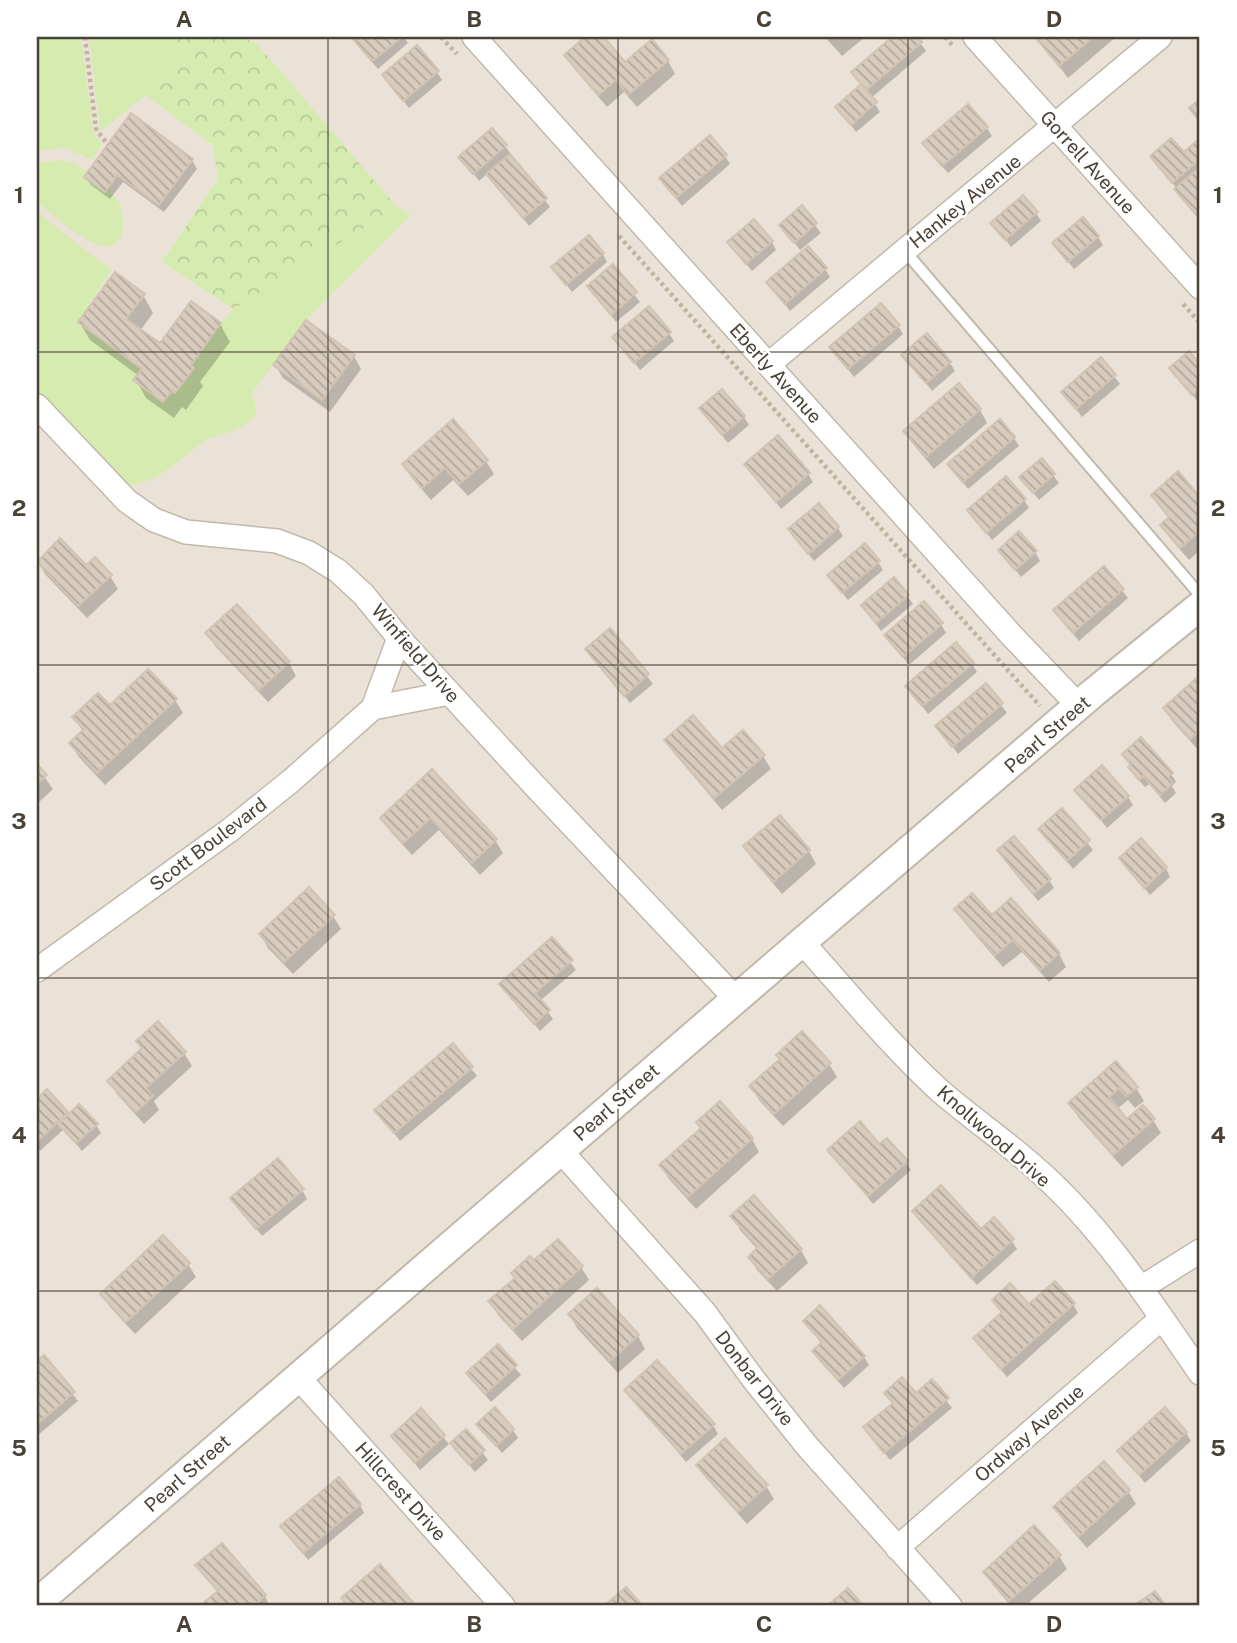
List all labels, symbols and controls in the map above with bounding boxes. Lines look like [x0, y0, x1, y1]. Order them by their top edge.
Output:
text: A [176, 5, 193, 32]
text: B [466, 5, 482, 32]
text: C [756, 5, 772, 32]
text: D [1046, 5, 1062, 32]
street label: Gorrell Avenue [1036, 106, 1140, 218]
street label: Hankey Avenue [905, 149, 1025, 253]
text: 1 [14, 181, 24, 208]
text: 1 [1213, 181, 1223, 208]
street label: Eberly Avenue [726, 319, 826, 427]
text: 2 [12, 494, 26, 521]
text: 2 [1211, 494, 1225, 521]
street label: Winfield Drive [367, 599, 465, 707]
street label: Pearl Street [1000, 691, 1094, 777]
street label: Scott Boulevard [145, 793, 271, 895]
text: 3 [11, 807, 27, 834]
text: 3 [1210, 807, 1226, 834]
street label: Pearl Street [569, 1059, 663, 1145]
street label: Knollwood Drive [933, 1081, 1055, 1191]
text: 4 [11, 1121, 27, 1148]
text: 4 [1210, 1121, 1226, 1148]
street label: Donbar Drive [711, 1326, 799, 1430]
street label: Ordway Avenue [970, 1380, 1088, 1486]
street label: Pearl Street [140, 1430, 234, 1516]
text: 5 [11, 1434, 27, 1461]
text: 5 [1210, 1434, 1226, 1461]
street label: Hillcrest Drive [351, 1437, 451, 1545]
text: A [176, 1610, 193, 1637]
text: B [466, 1610, 482, 1637]
text: C [756, 1610, 772, 1637]
text: D [1046, 1610, 1062, 1637]

